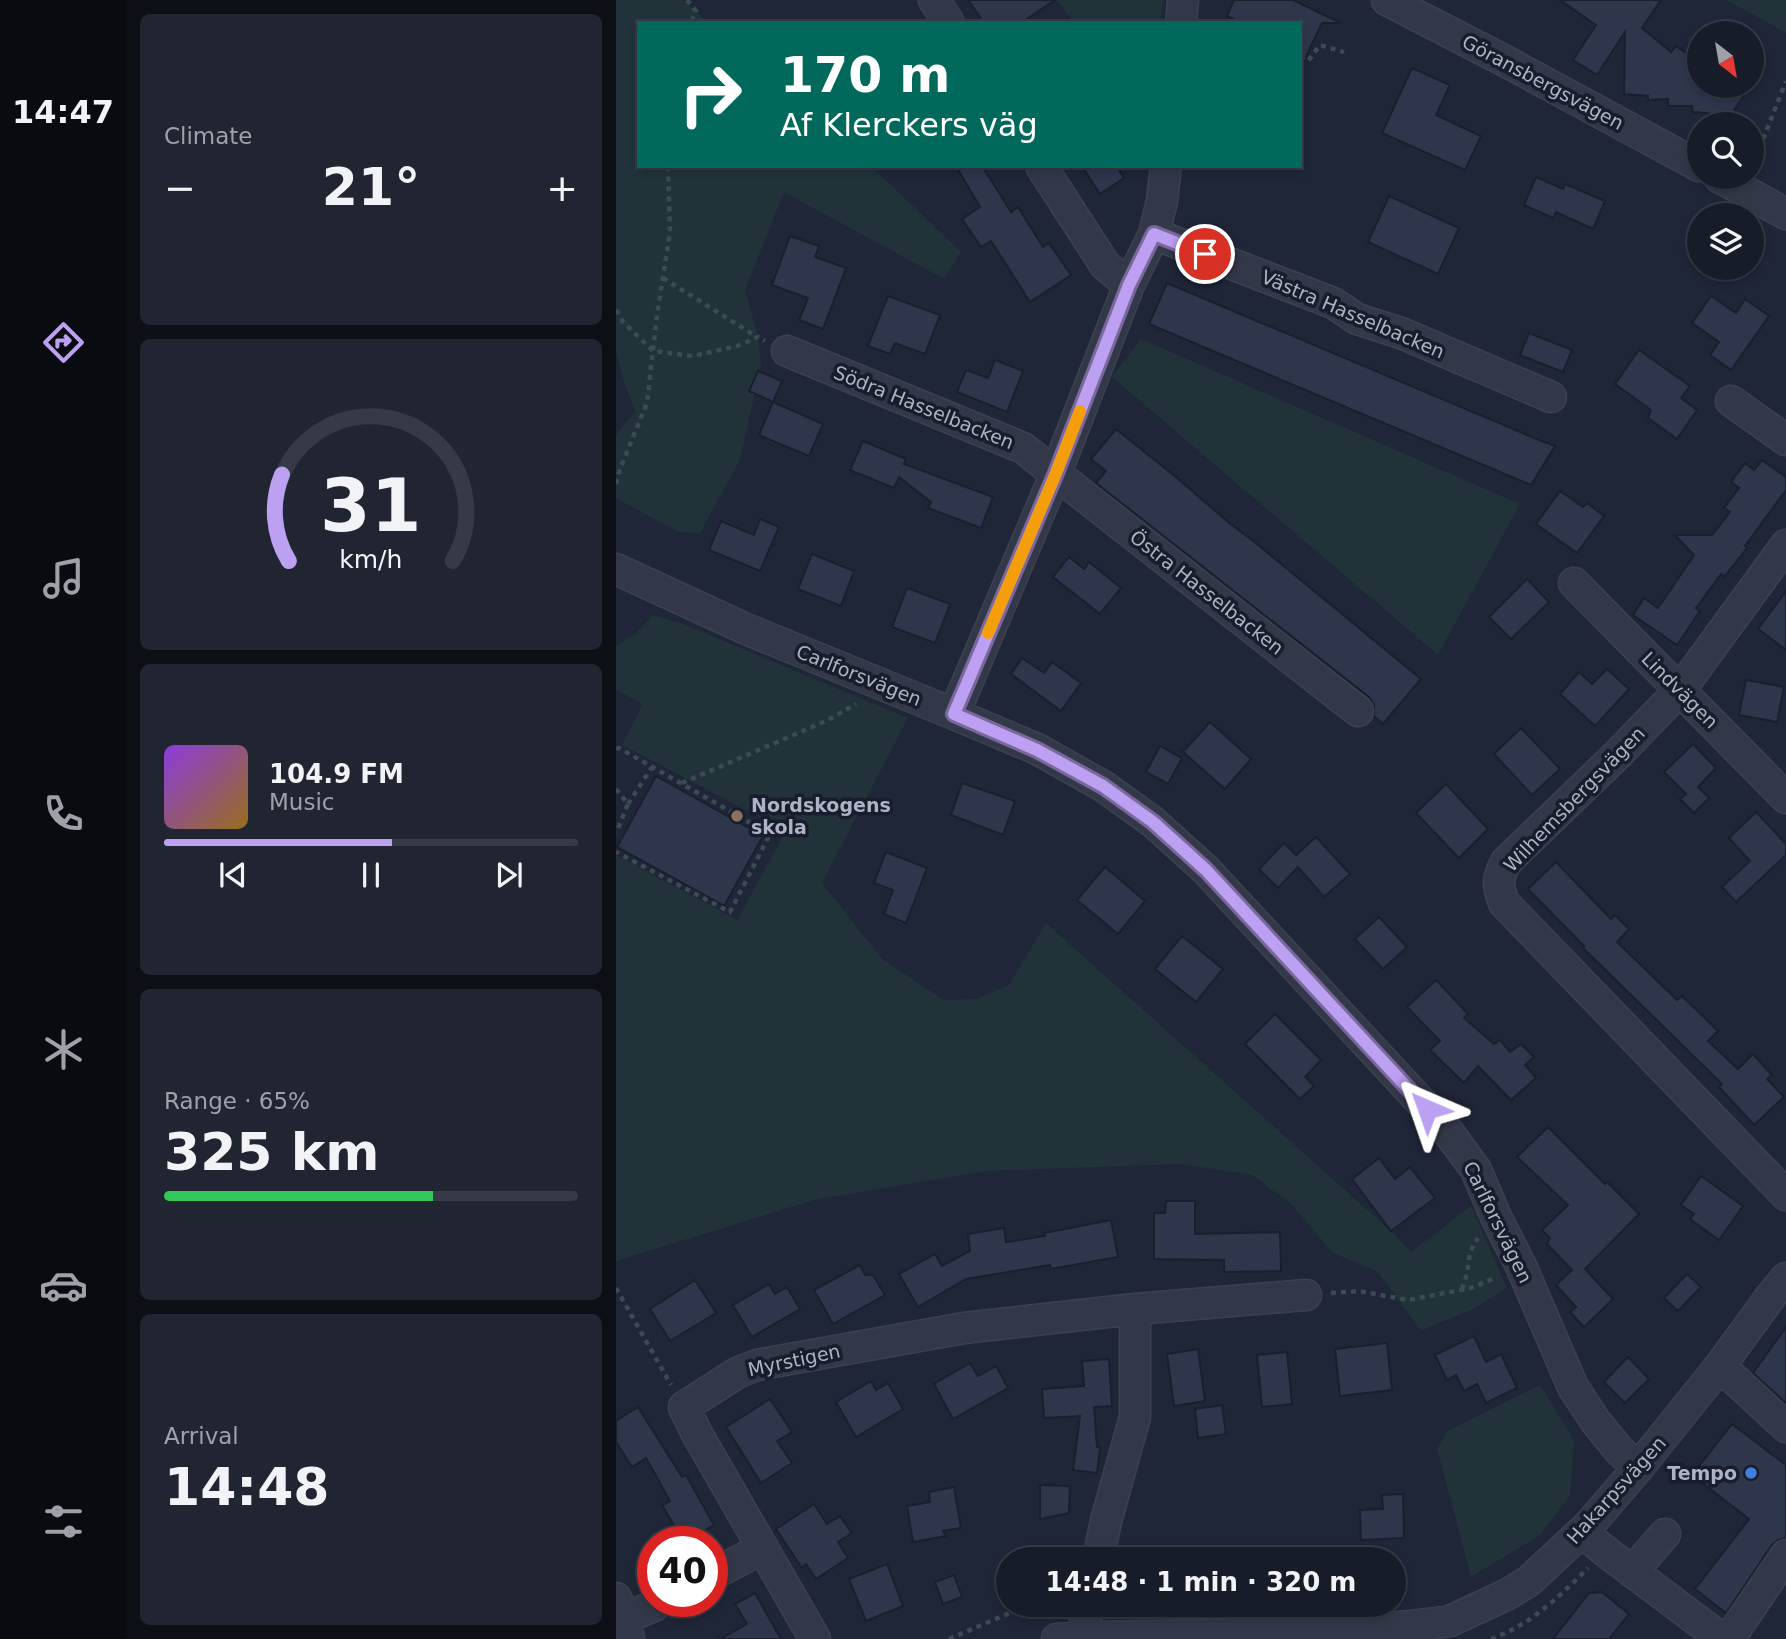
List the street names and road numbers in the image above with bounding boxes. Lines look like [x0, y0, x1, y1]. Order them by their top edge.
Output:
street label: Göransbergsvägen [1459, 30, 1627, 134]
street label: Västra Hasselbacken [1258, 265, 1448, 363]
street label: Södra Hasselbacken [831, 361, 1017, 453]
street label: Östra Hasselbacken [1126, 525, 1288, 659]
street label: Carlforsvägen [793, 640, 925, 710]
street label: Lindvägen [1637, 647, 1723, 733]
street label: Wilhemsbergsvägen [1499, 722, 1649, 876]
street label: Carlforsvägen [1459, 1158, 1537, 1286]
street label: Myrstigen [746, 1339, 842, 1381]
street label: Hakarpsvägen [1562, 1432, 1670, 1548]

